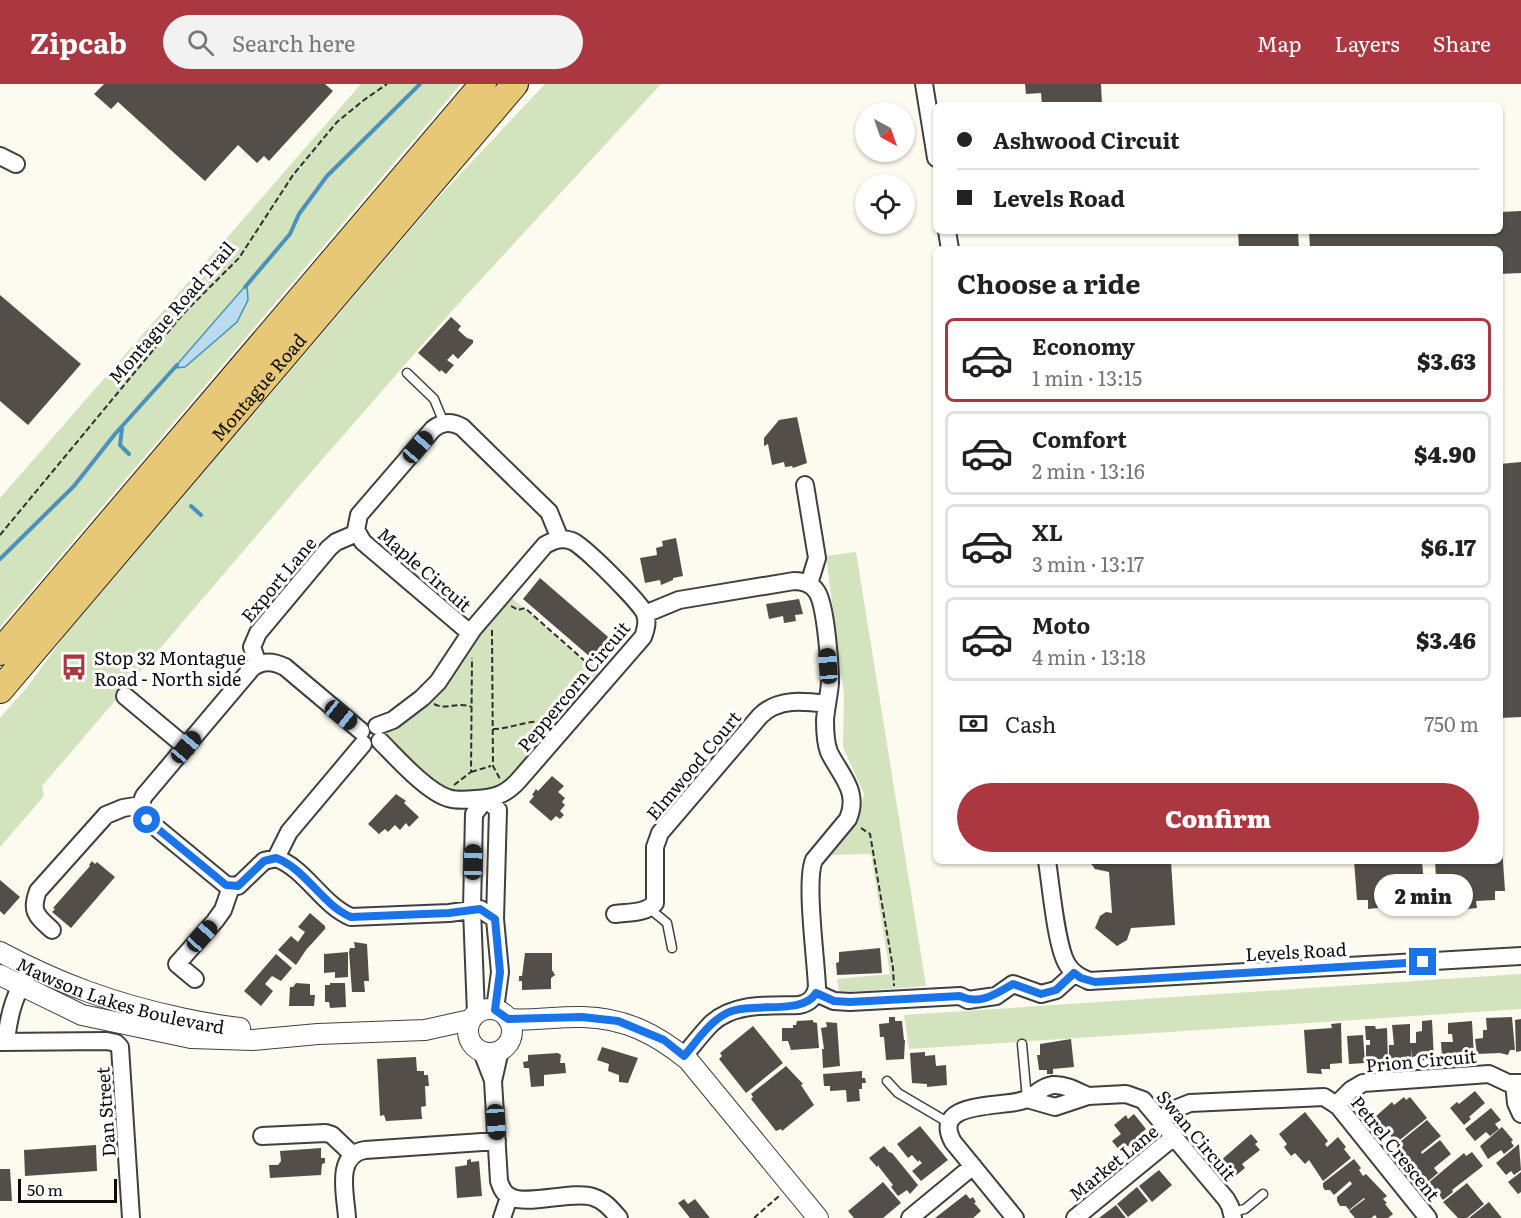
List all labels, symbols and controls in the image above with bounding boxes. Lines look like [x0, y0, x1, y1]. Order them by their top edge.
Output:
search box [163, 15, 583, 69]
text: Zipcab [30, 21, 127, 63]
icon: search [184, 26, 217, 59]
text: Search here [232, 26, 355, 59]
text: Map [1257, 27, 1302, 58]
text: Layers [1335, 27, 1400, 58]
text: Share [1433, 27, 1491, 58]
north arrow [855, 102, 915, 162]
map controls [855, 102, 915, 234]
text: Ashwood Circuit [993, 123, 1180, 156]
button: locate [855, 174, 915, 234]
text: Levels Road [993, 181, 1125, 214]
street label: Montague Road Trail [101, 235, 241, 389]
text: Choose a ride [957, 262, 1140, 302]
street label: Montague Road [204, 327, 312, 447]
text: Economy [1032, 329, 1135, 362]
icon: car [960, 333, 1014, 387]
text: $3.63 [1417, 344, 1476, 377]
text: 1 min · 13:15 [1032, 362, 1142, 392]
text: Comfort [1032, 422, 1127, 455]
icon: car [960, 426, 1014, 480]
car [399, 428, 437, 466]
text: $4.90 [1414, 437, 1476, 470]
text: 2 min · 13:16 [1032, 455, 1145, 485]
text: XL [1032, 515, 1063, 548]
icon: car [960, 519, 1014, 573]
street label: Maple Circuit [372, 520, 479, 618]
street label: Export Lane [234, 530, 322, 628]
text: $6.17 [1421, 530, 1476, 563]
text: 3 min · 13:17 [1032, 548, 1144, 578]
text: Moto [1032, 608, 1090, 641]
icon: car [960, 612, 1014, 666]
street label: Peppercorn Circuit [510, 614, 636, 757]
text: $3.46 [1416, 623, 1476, 656]
text: 4 min · 13:18 [1032, 641, 1146, 671]
place label: Stop 32 Montague Road - North side [94, 644, 246, 692]
car [817, 647, 839, 685]
bus stop icon: Stop 32 Montague Road - North side [59, 652, 89, 682]
car [321, 697, 361, 733]
street label: Elmwood Court [639, 704, 747, 825]
icon: cash [957, 707, 990, 740]
text: Cash [1005, 707, 1056, 740]
text: 750 m [1424, 708, 1479, 738]
car [168, 727, 204, 767]
button: Confirm [957, 783, 1479, 852]
route start [133, 806, 160, 833]
car [464, 844, 482, 880]
callout: 2 min [1374, 875, 1472, 917]
text: 2 min [1395, 880, 1452, 910]
car [183, 917, 221, 955]
street label: Levels Road [1245, 935, 1347, 967]
route end [1409, 948, 1436, 975]
street label: Mawson Lakes Boulevard [12, 949, 227, 1039]
street label: Prion Circuit [1364, 1042, 1478, 1078]
street label: Dan Street [88, 1065, 122, 1158]
street label: Swan Circuit [1151, 1084, 1243, 1187]
street label: Petrel Crescent [1345, 1090, 1447, 1207]
car [486, 1103, 506, 1141]
street label: Market Lane [1062, 1117, 1164, 1207]
scale bar [18, 1176, 117, 1204]
text: 50 m [27, 1177, 63, 1201]

